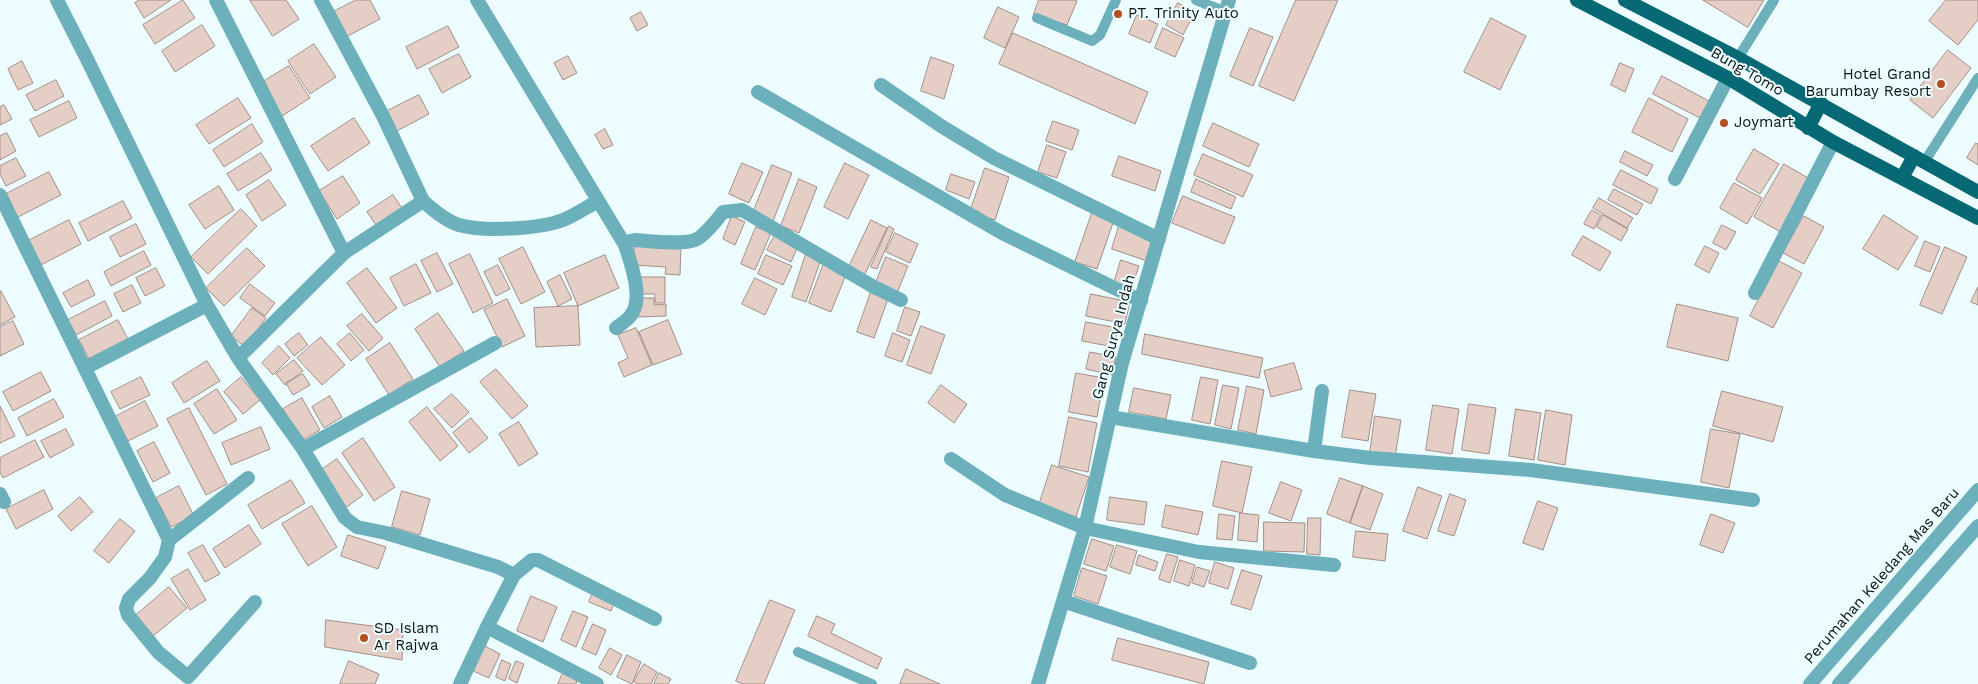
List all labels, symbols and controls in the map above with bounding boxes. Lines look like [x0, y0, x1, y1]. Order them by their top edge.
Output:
place label: PT. Trinity Auto [1128, 5, 1239, 23]
marker: PT. Trinity Auto [1112, 8, 1124, 20]
street label: Bung Tomo [1707, 44, 1787, 100]
place label: Hotel Grand Barumbay Resort [1805, 66, 1931, 101]
marker: Hotel Grand Barumbay Resort [1935, 78, 1947, 90]
place label: Joymart [1734, 114, 1794, 132]
marker: Joymart [1718, 117, 1730, 129]
street label: Gang Surya Indah [1089, 273, 1139, 401]
street label: Perumahan Keledang Mas Baru [1801, 484, 1963, 668]
place label: SD Islam Ar Rajwa [374, 620, 439, 655]
marker: SD Islam Ar Rajwa [358, 632, 370, 644]

